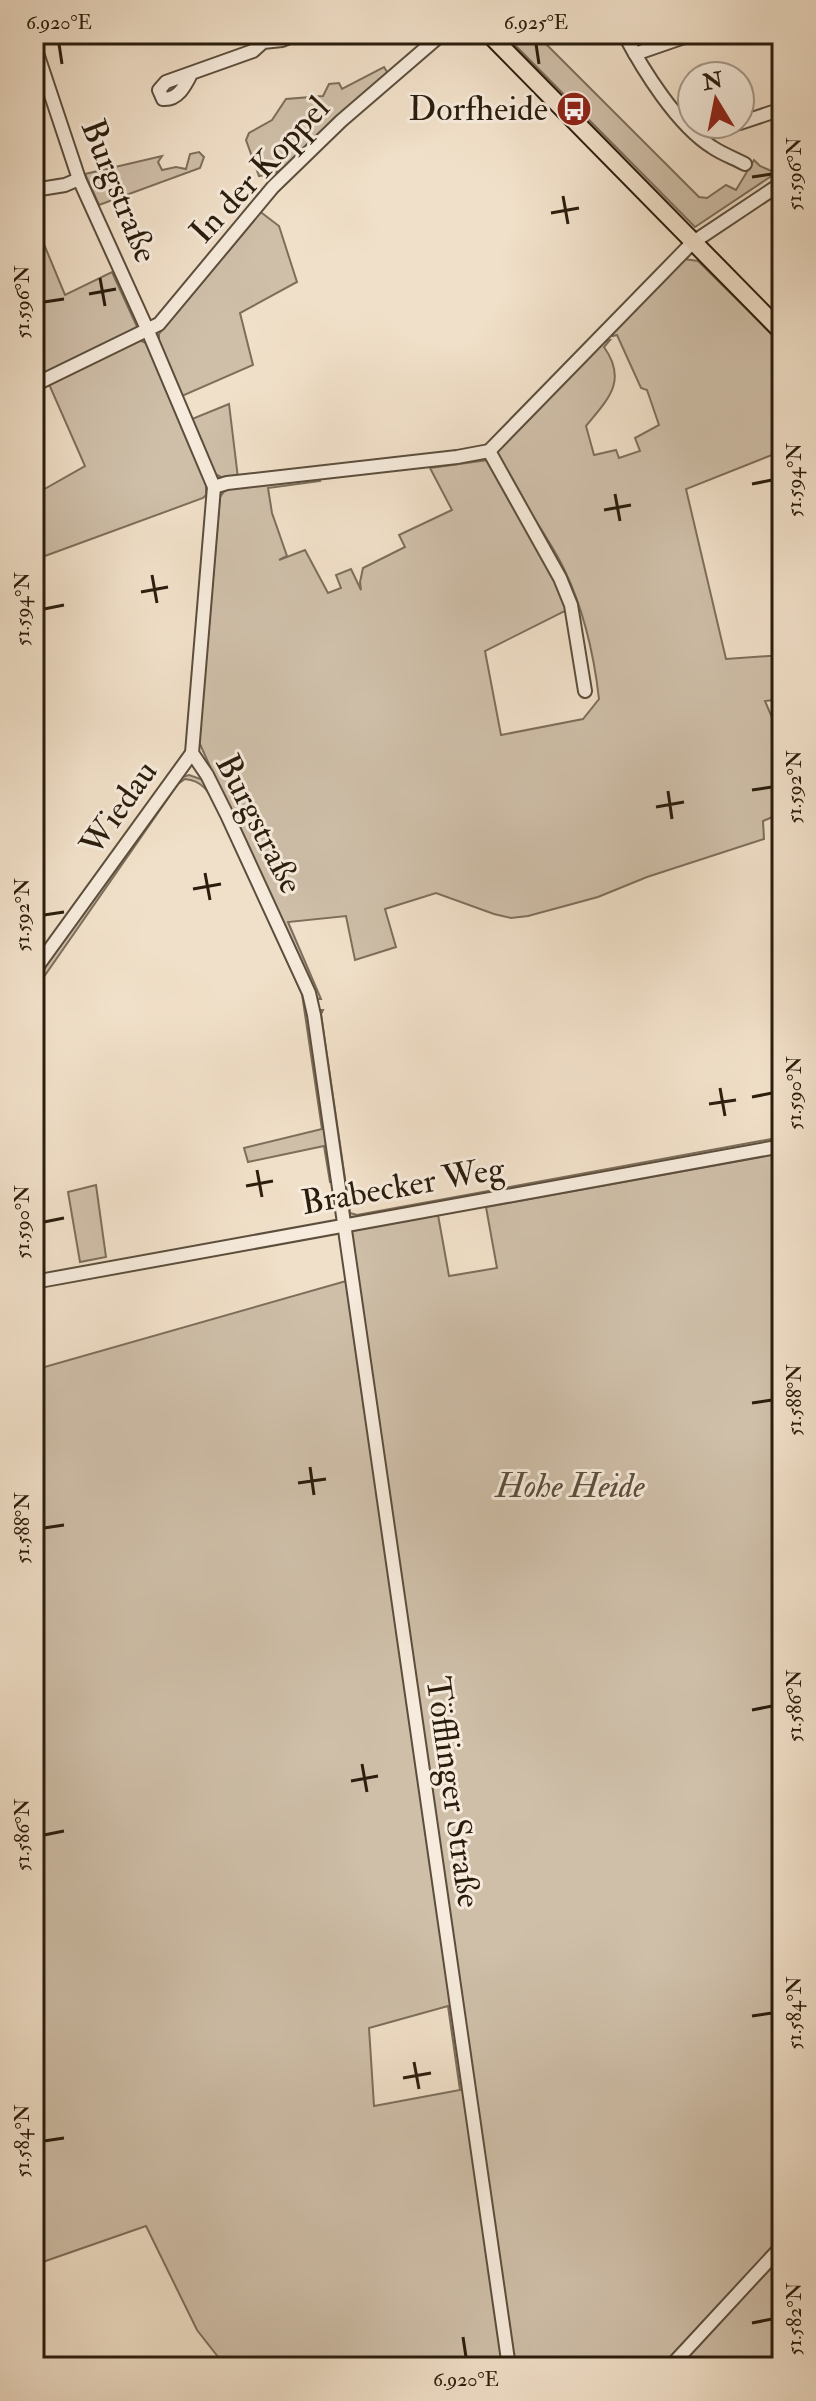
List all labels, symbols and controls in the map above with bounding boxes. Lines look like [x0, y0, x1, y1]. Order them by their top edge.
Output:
text: 6.920°E [26, 10, 92, 35]
text: 6.925°E [504, 10, 568, 35]
north arrow [676, 60, 756, 140]
text: N [700, 66, 725, 97]
street label: In der Koppel [181, 87, 339, 253]
place label: Dorfheide [408, 88, 548, 131]
bus stop icon: Dorfheide [555, 90, 593, 128]
street label: Burgstraße [71, 113, 167, 269]
text: 51.596°N [782, 137, 807, 211]
text: 51.596°N [10, 265, 35, 339]
text: 51.594°N [782, 443, 807, 517]
text: 51.594°N [10, 572, 35, 646]
street label: Burgstraße [206, 747, 312, 901]
text: 51.592°N [782, 750, 807, 824]
street label: Wiedau [70, 752, 167, 865]
text: 51.592°N [10, 878, 35, 952]
text: 51.590°N [782, 1056, 807, 1130]
street label: Brabecker Weg [298, 1147, 509, 1225]
text: 51.590°N [10, 1185, 35, 1259]
text: 51.588°N [782, 1364, 807, 1436]
park label: Hohe Heide [494, 1465, 645, 1508]
text: 51.588°N [10, 1492, 35, 1564]
text: 51.586°N [782, 1670, 807, 1742]
street label: Töfflinger Straße [416, 1674, 490, 1910]
text: 51.586°N [10, 1799, 35, 1871]
text: 51.584°N [782, 1976, 807, 2050]
text: 51.584°N [10, 2104, 35, 2178]
text: 51.582°N [782, 2283, 807, 2355]
text: 6.920°E [433, 2367, 499, 2392]

